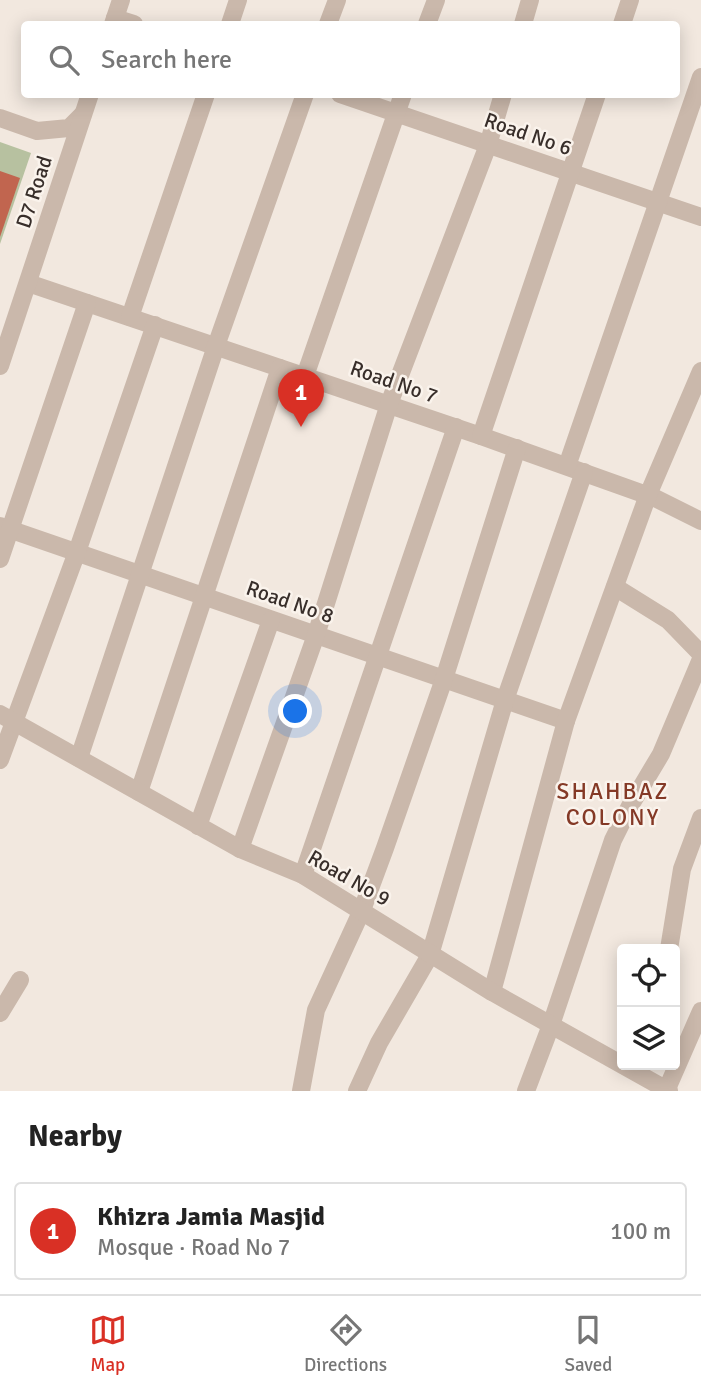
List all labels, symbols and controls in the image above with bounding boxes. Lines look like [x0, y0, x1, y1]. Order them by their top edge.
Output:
search box [21, 21, 680, 98]
icon: search [45, 41, 83, 79]
text: Search here [101, 44, 232, 76]
street label: Road No 6 [481, 107, 575, 161]
street label: D7 Road [10, 153, 58, 231]
street label: Road No 7 [347, 355, 441, 409]
pin: 1 [278, 369, 324, 427]
street label: Road No 8 [243, 575, 337, 629]
your location [278, 694, 312, 728]
district label: SHAHBAZ COLONY [557, 777, 669, 832]
street label: Road No 9 [303, 844, 395, 912]
map controls [617, 944, 680, 1070]
button: locate [617, 944, 680, 1007]
button: layers [617, 1007, 680, 1070]
text: Nearby [28, 1118, 122, 1155]
text: Khizra Jamia Masjid [97, 1201, 325, 1233]
text: 1 [47, 1217, 59, 1246]
text: 100 m [610, 1217, 671, 1246]
text: Mosque · Road No 7 [97, 1233, 290, 1262]
tab: Map [89, 1311, 127, 1377]
tab: Directions [304, 1311, 387, 1377]
tab: Saved [564, 1311, 612, 1377]

